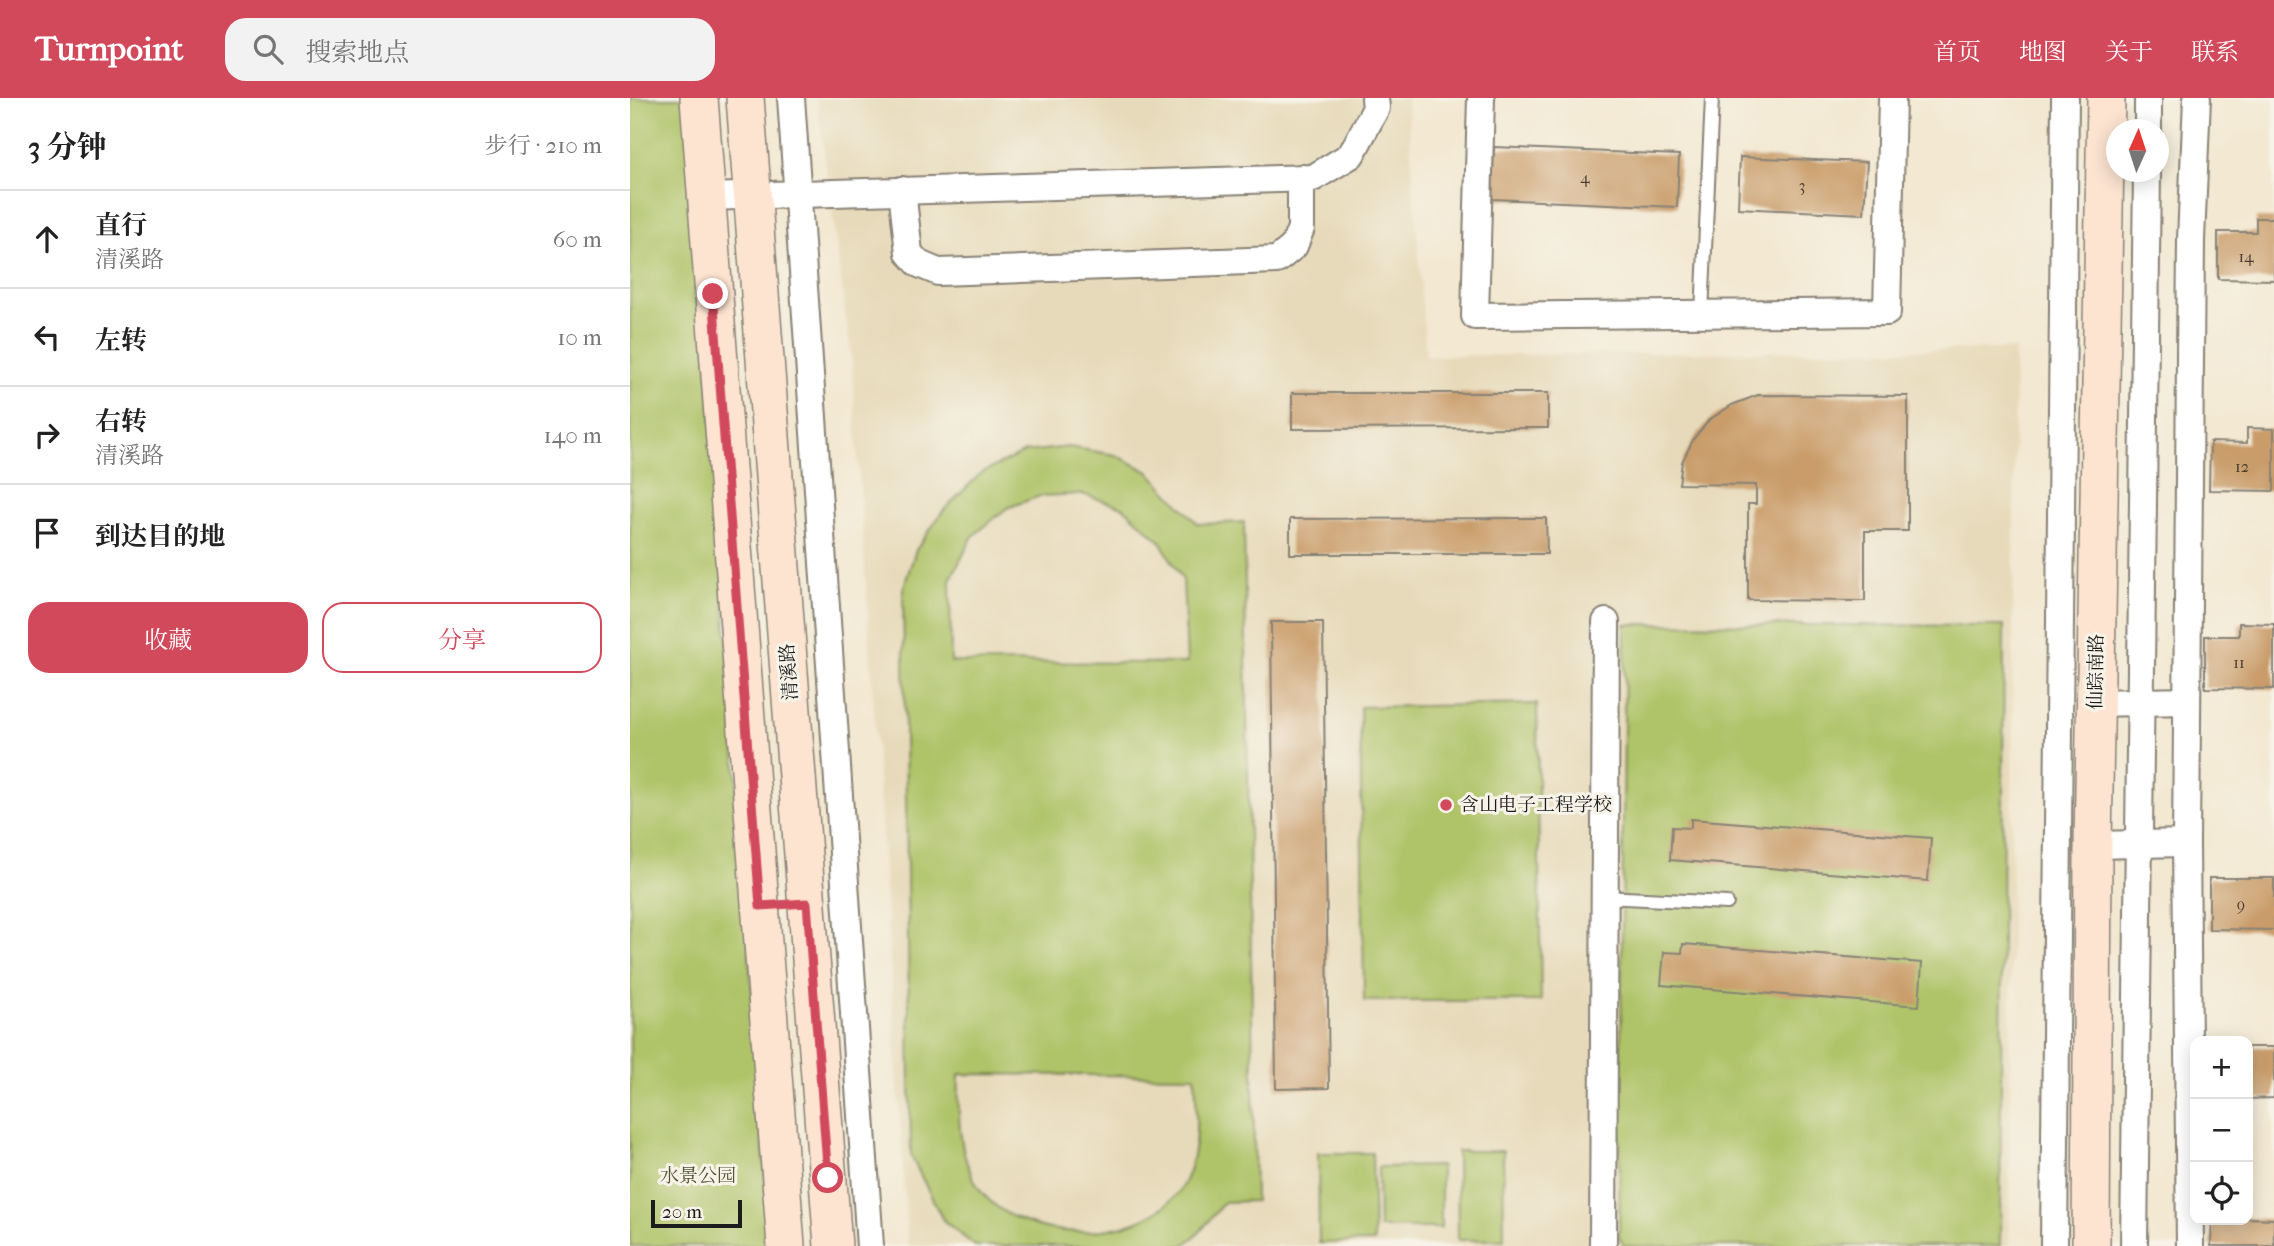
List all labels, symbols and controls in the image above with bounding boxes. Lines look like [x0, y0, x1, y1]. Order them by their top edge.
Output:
search box [225, 18, 715, 81]
text: Turnpoint [35, 30, 183, 69]
icon: search [249, 30, 287, 68]
text: 搜索地点 [305, 37, 409, 68]
text: 首页 [1933, 38, 1981, 66]
text: 地图 [2019, 38, 2067, 66]
text: 关于 [2105, 38, 2153, 66]
text: 联系 [2191, 38, 2239, 66]
north arrow [2106, 119, 2169, 182]
text: 3 分钟 [28, 130, 107, 165]
text: 步行 · 210 m [485, 132, 602, 159]
house number: 4 [1580, 168, 1590, 187]
house number: 3 [1799, 176, 1805, 195]
text: 直行 [95, 210, 147, 241]
icon: ahead [28, 220, 66, 258]
text: 60 m [553, 226, 602, 253]
text: 清溪路 [95, 246, 164, 273]
house number: 14 [2238, 247, 2254, 266]
route end [697, 278, 728, 309]
icon: left [28, 318, 66, 356]
text: 10 m [557, 324, 602, 351]
text: 左转 [95, 325, 147, 356]
text: 右转 [95, 406, 147, 437]
icon: right [28, 416, 66, 454]
text: 140 m [543, 422, 602, 449]
text: 清溪路 [95, 442, 164, 469]
house number: 12 [2235, 457, 2249, 476]
icon: arrive [28, 514, 66, 552]
text: 到达目的地 [95, 521, 225, 552]
button: 收藏 [28, 602, 308, 673]
button: 分享 [322, 602, 602, 673]
street label: 仙踪南路 [2084, 634, 2108, 710]
street label: 清溪路 [776, 643, 802, 701]
house number: 11 [2233, 653, 2245, 672]
place label: 含山电子工程学校 [1460, 794, 1612, 816]
marker: 含山电子工程学校 [1438, 797, 1454, 813]
house number: 9 [2237, 895, 2245, 914]
map controls [2190, 1036, 2253, 1225]
button: + [2190, 1036, 2253, 1099]
button: − [2190, 1099, 2253, 1162]
route start [812, 1162, 843, 1193]
button: locate [2190, 1162, 2253, 1225]
park label: 水景公园 [660, 1165, 736, 1187]
scale bar [651, 1197, 742, 1229]
text: 20 m [662, 1201, 702, 1223]

